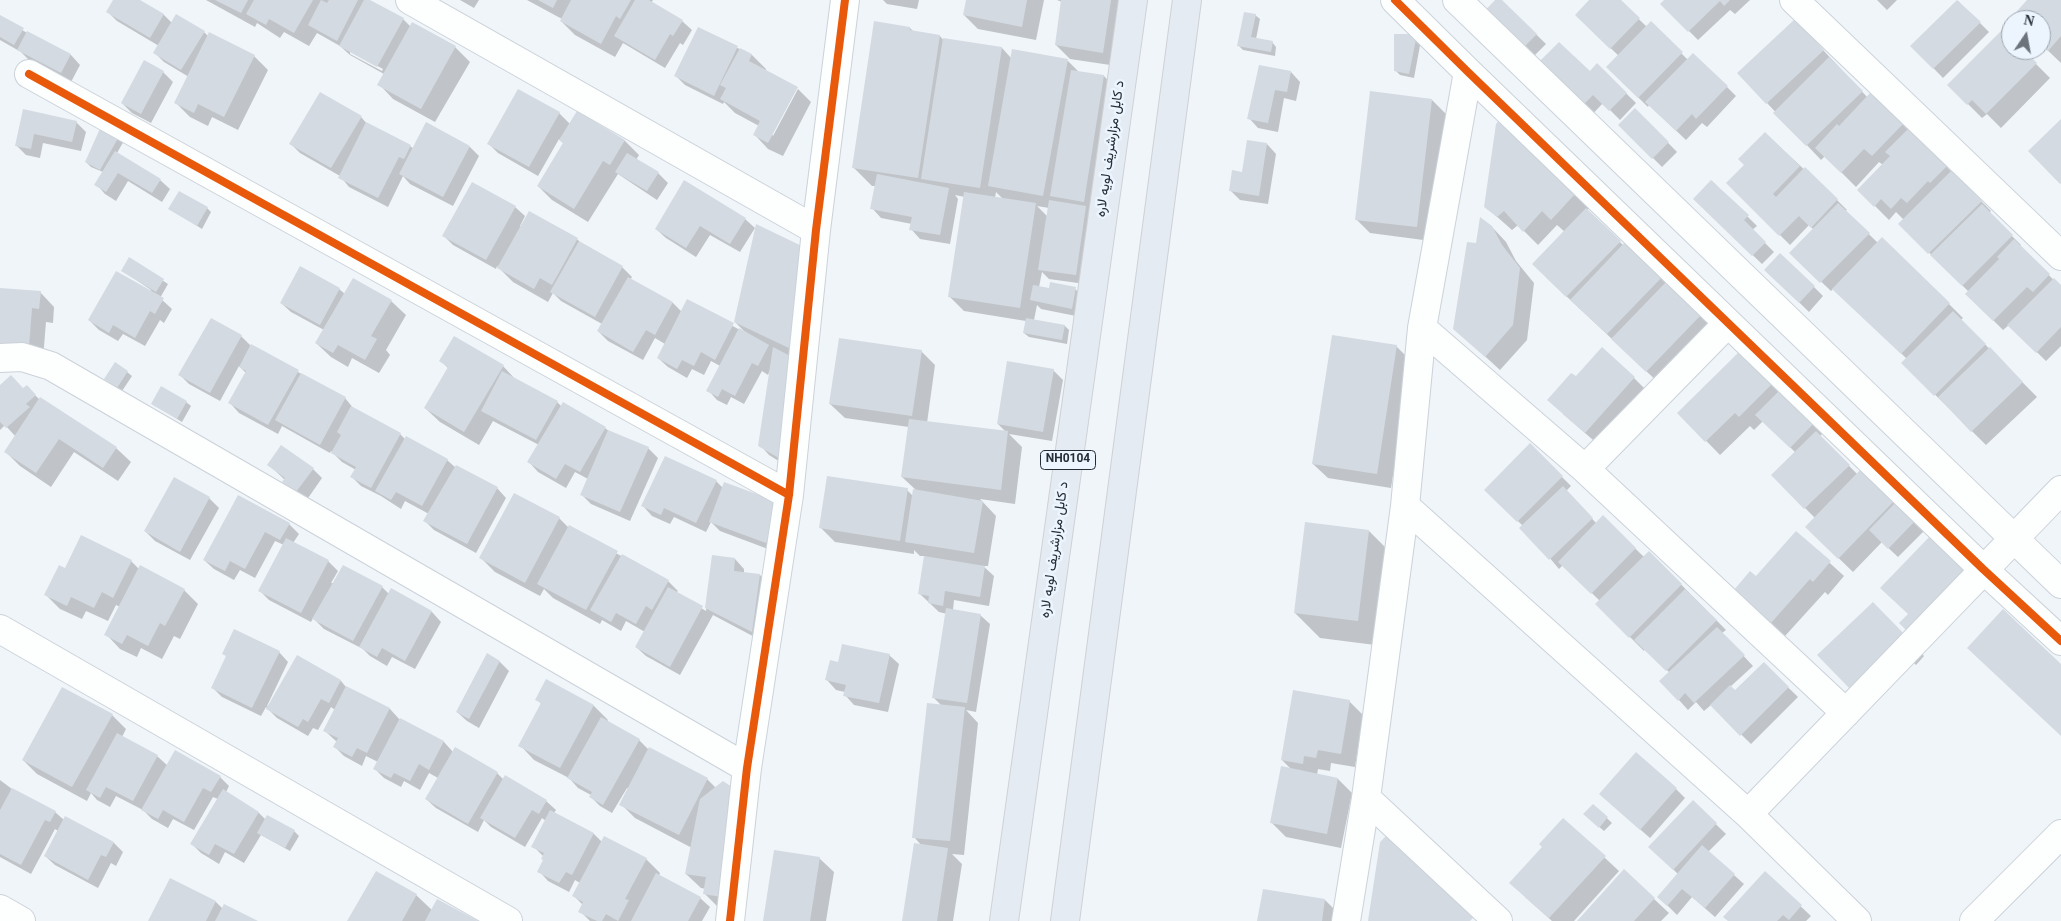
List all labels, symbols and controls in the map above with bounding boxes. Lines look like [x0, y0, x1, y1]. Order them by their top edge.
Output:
north arrow [2001, 10, 2051, 60]
text: N [2023, 12, 2036, 29]
street label: د کابل مزارشریف لویه لاره [1094, 80, 1130, 218]
road number: NH0104 [1040, 450, 1096, 470]
street label: د کابل مزارشریف لویه لاره [1038, 481, 1074, 619]

